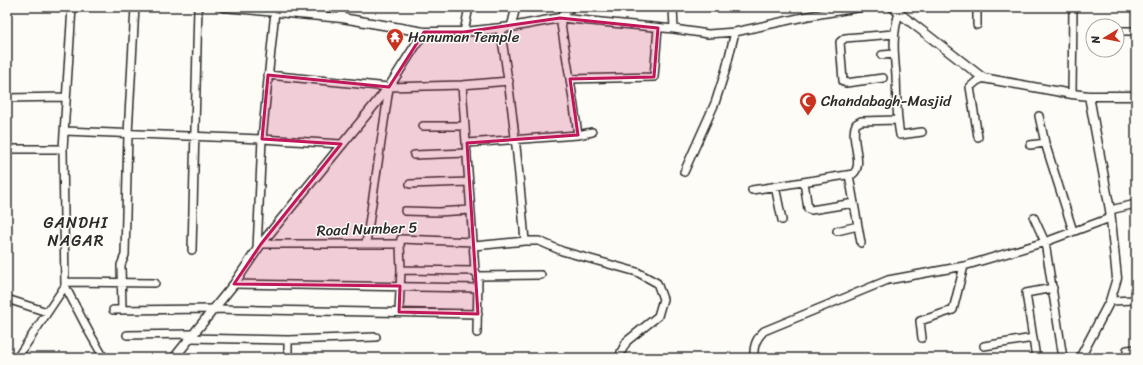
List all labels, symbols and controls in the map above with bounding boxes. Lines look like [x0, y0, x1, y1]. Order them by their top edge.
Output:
north arrow [1085, 18, 1125, 58]
place label: Hanuman Temple [408, 24, 520, 50]
temple icon: Hanuman Temple [385, 27, 405, 52]
text: N [1086, 34, 1106, 46]
place label: Chandabagh-Masjid [821, 88, 952, 114]
mosque icon: Chandabagh-Masjid [798, 91, 818, 116]
district label: GANDHI NAGAR [44, 208, 109, 255]
street label: Road Number 5 [316, 214, 418, 244]

